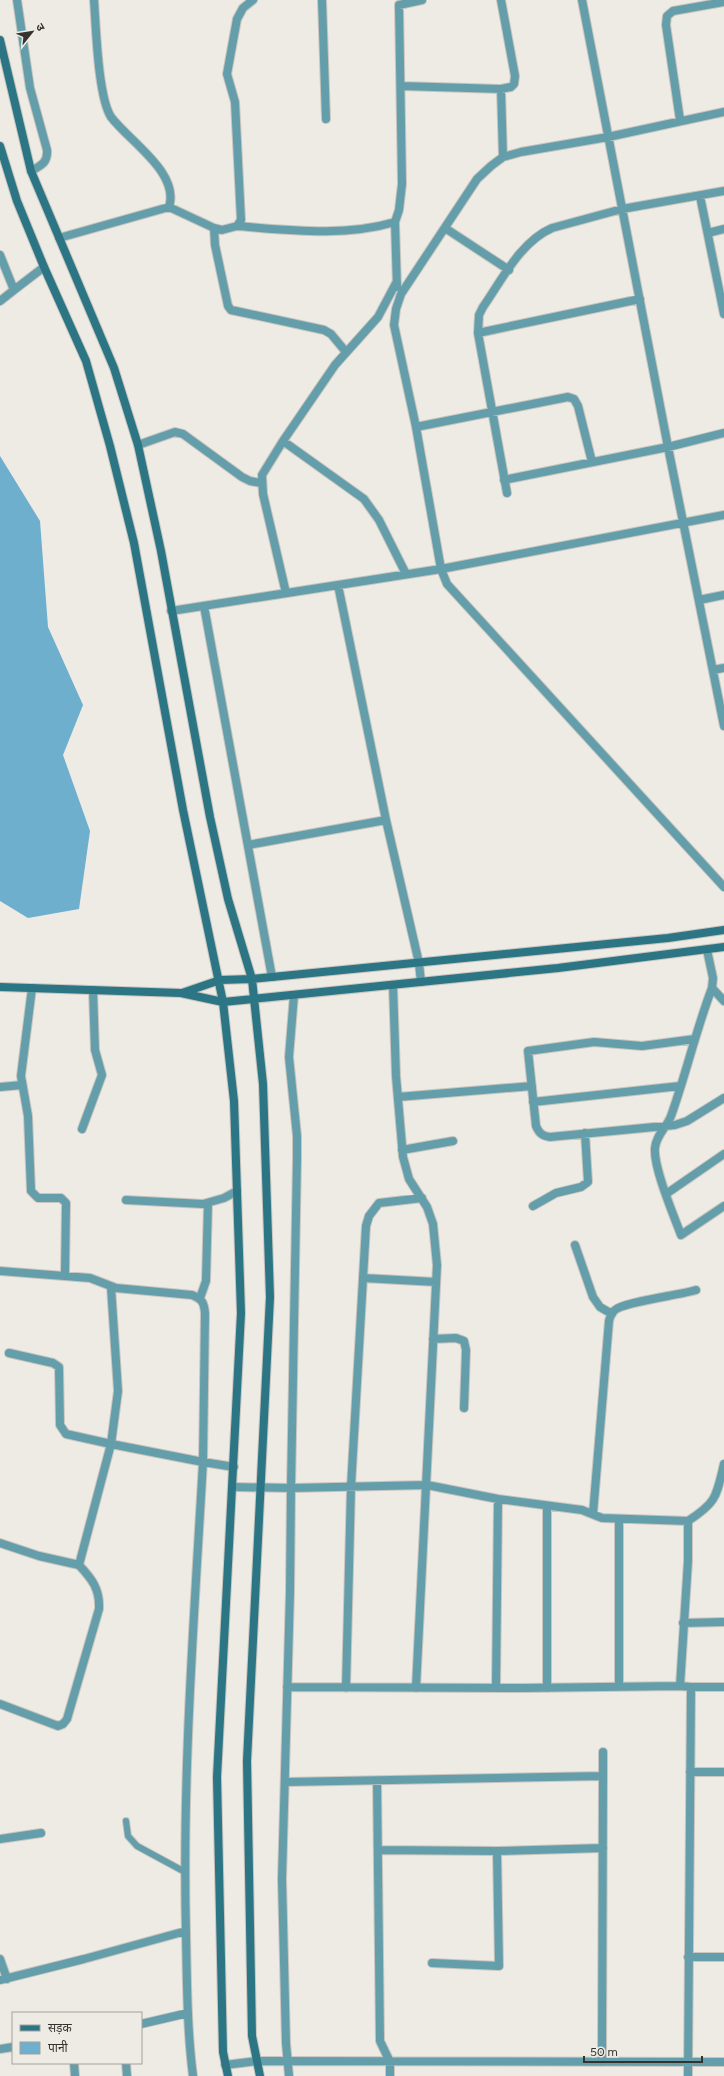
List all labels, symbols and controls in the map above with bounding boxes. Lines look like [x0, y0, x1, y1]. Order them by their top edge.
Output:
north arrow [12, 12, 52, 52]
text: उ [33, 21, 48, 34]
legend [12, 2012, 142, 2064]
text: सड़क [48, 2021, 73, 2035]
scale bar [584, 2038, 702, 2064]
text: पानी [48, 2040, 69, 2055]
text: 50 m [590, 2045, 618, 2059]

